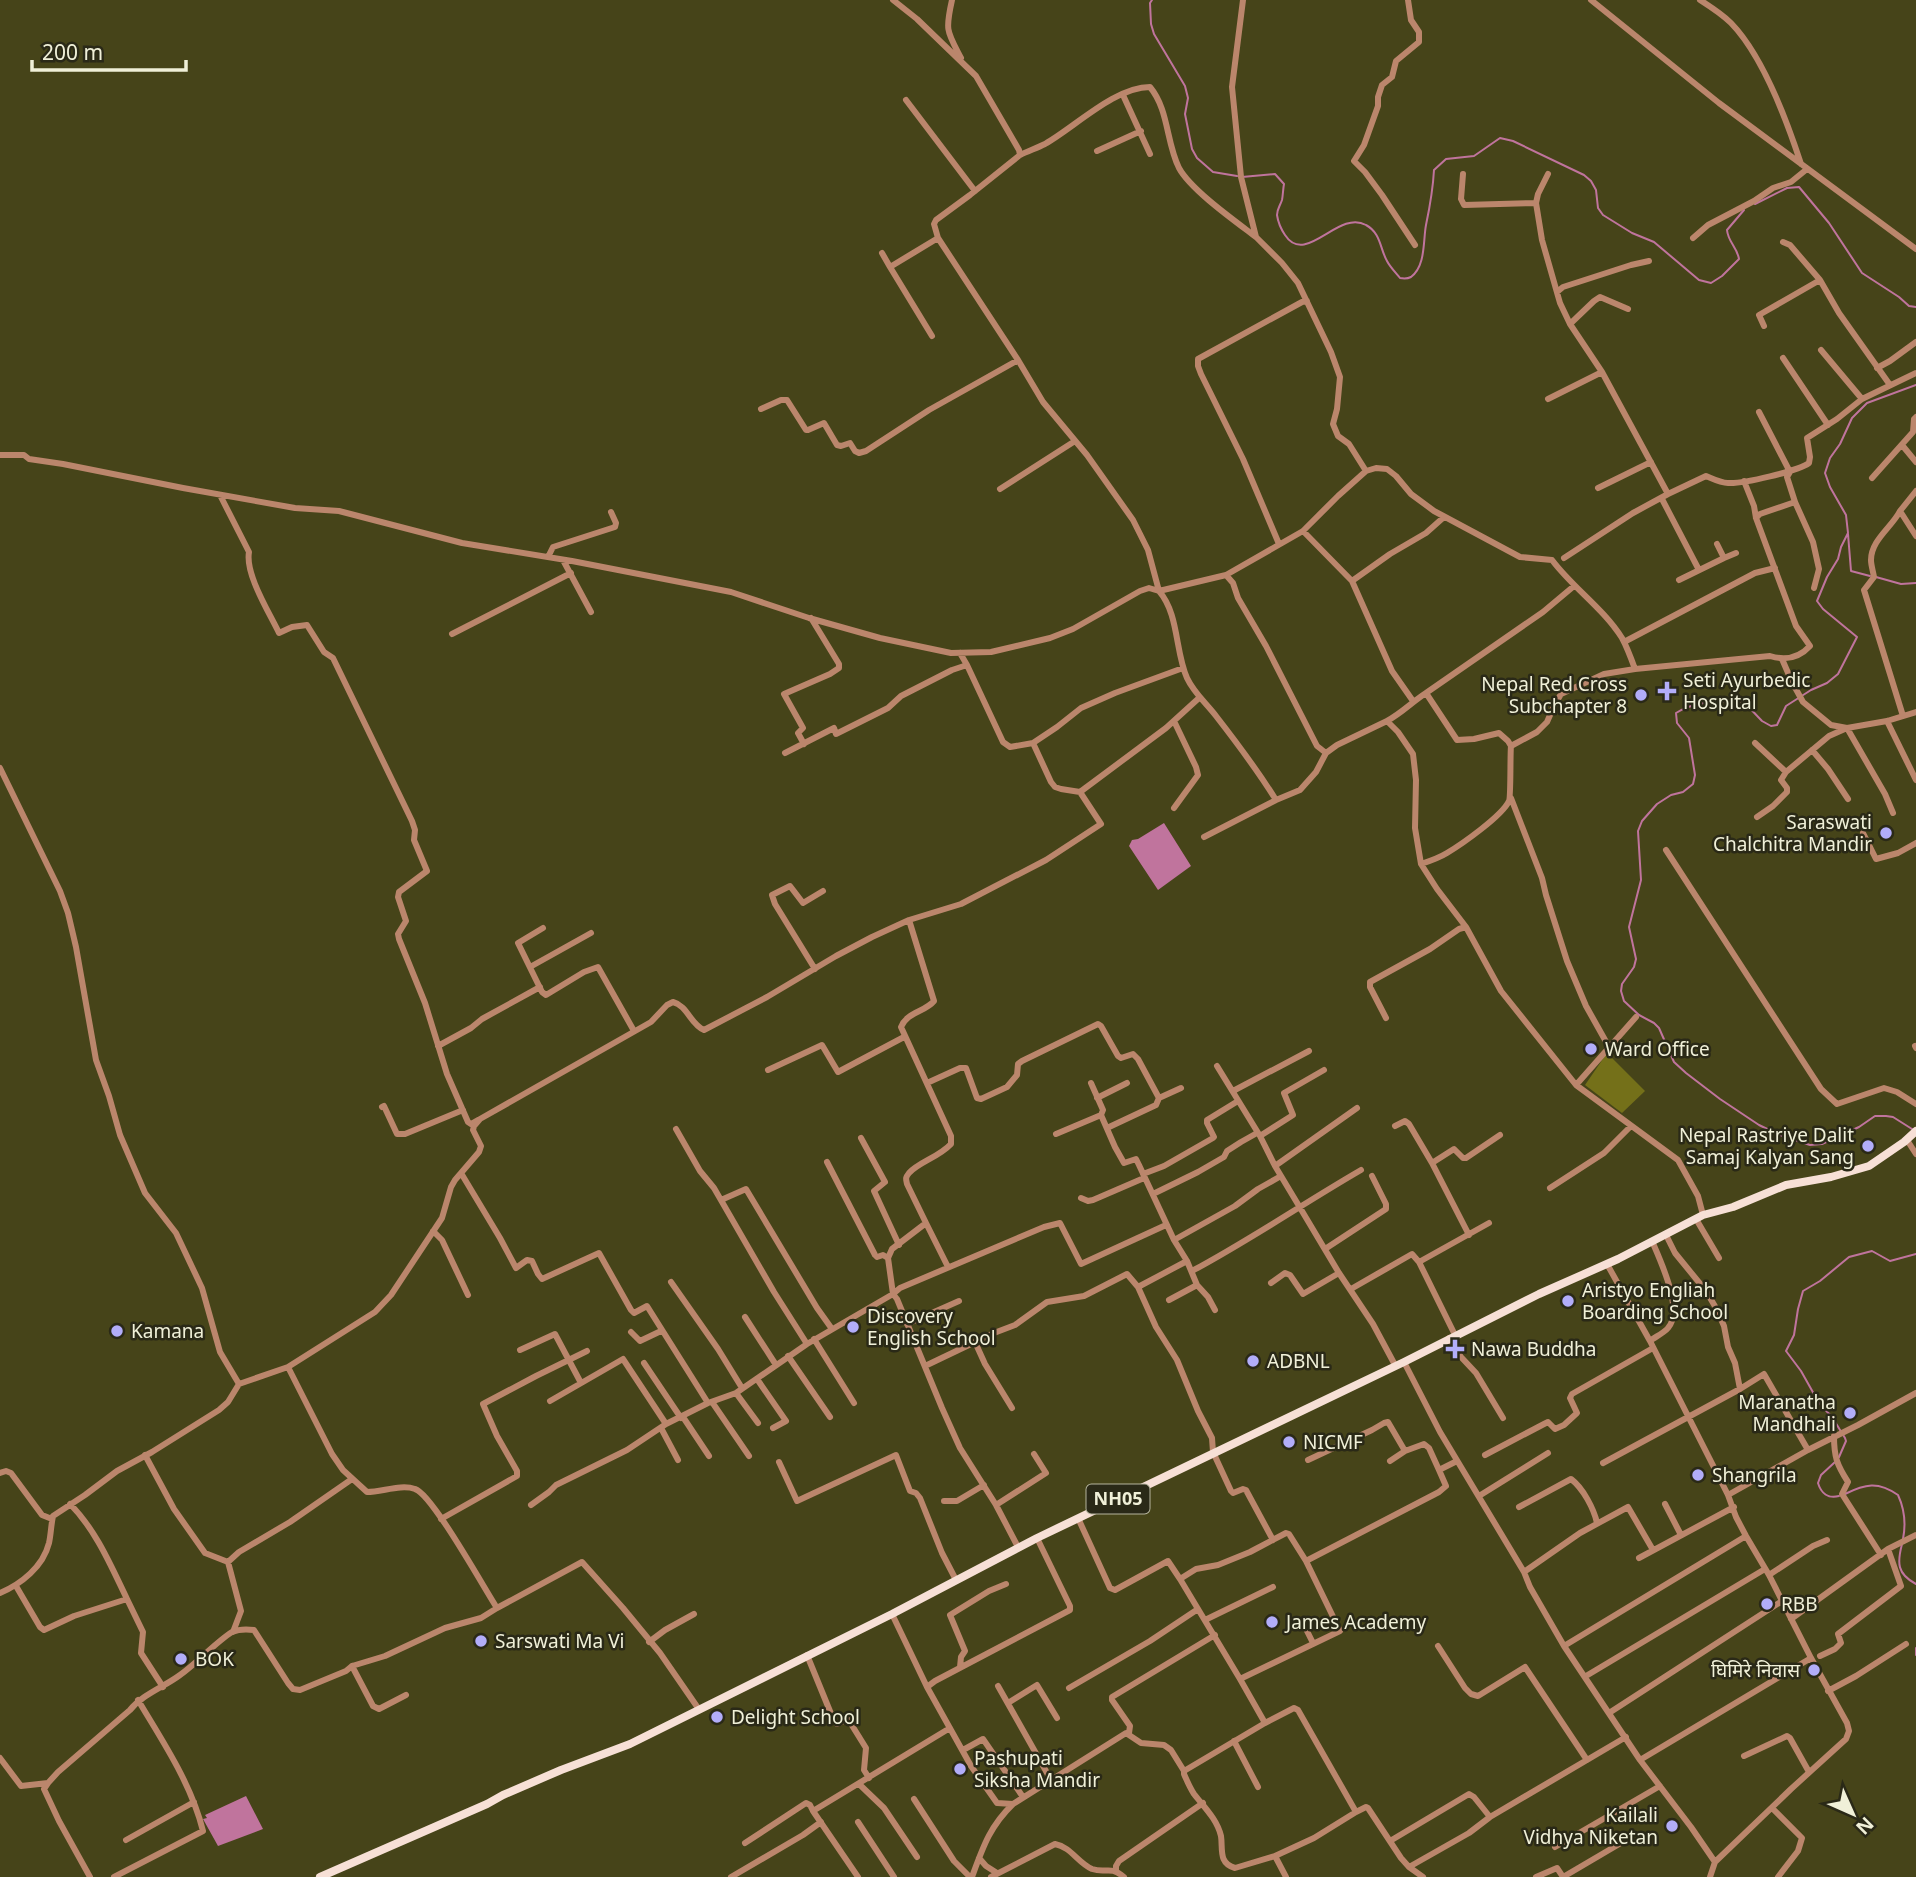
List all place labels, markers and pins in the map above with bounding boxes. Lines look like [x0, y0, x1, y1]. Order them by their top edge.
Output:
place label: Seti Ayurbedic Hospital [1683, 667, 1810, 715]
place label: Nepal Red Cross Subchapter 8 [1481, 671, 1627, 719]
marker: Seti Ayurbedic Hospital [1657, 681, 1677, 701]
marker: Nepal Red Cross Subchapter 8 [1633, 687, 1649, 703]
place label: Saraswati Chalchitra Mandir [1713, 809, 1872, 857]
marker: Saraswati Chalchitra Mandir [1878, 825, 1894, 841]
place label: Ward Office [1605, 1036, 1710, 1062]
marker: Ward Office [1583, 1041, 1599, 1057]
place label: Nepal Rastriye Dalit Samaj Kalyan Sang [1679, 1122, 1854, 1170]
marker: Nepal Rastriye Dalit Samaj Kalyan Sang [1860, 1138, 1876, 1154]
place label: Aristyo Engliah Boarding School [1582, 1277, 1728, 1325]
marker: Aristyo Engliah Boarding School [1560, 1293, 1576, 1309]
place label: Discovery English School [867, 1303, 996, 1351]
place label: Kamana [131, 1318, 204, 1344]
marker: Discovery English School [845, 1319, 861, 1335]
marker: Kamana [109, 1323, 125, 1339]
place label: Nawa Buddha [1471, 1336, 1597, 1362]
marker: Nawa Buddha [1445, 1339, 1465, 1359]
place label: ADBNL [1267, 1348, 1330, 1374]
marker: ADBNL [1245, 1353, 1261, 1369]
place label: Maranatha Mandhali [1738, 1389, 1836, 1437]
marker: Maranatha Mandhali [1842, 1405, 1858, 1421]
place label: NICMF [1303, 1429, 1363, 1455]
marker: NICMF [1281, 1434, 1297, 1450]
place label: Shangrila [1712, 1462, 1797, 1488]
marker: Shangrila [1690, 1467, 1706, 1483]
place label: RBB [1781, 1591, 1818, 1617]
marker: RBB [1759, 1596, 1775, 1612]
place label: James Academy [1284, 1609, 1426, 1635]
marker: James Academy [1264, 1614, 1280, 1630]
place label: Sarswati Ma Vi [495, 1628, 624, 1654]
marker: Sarswati Ma Vi [473, 1633, 489, 1649]
place label: BOK [195, 1646, 234, 1672]
marker: BOK [173, 1651, 189, 1667]
place label: घिमिरे निवास [1711, 1657, 1801, 1683]
marker: घिमिरे निवास [1806, 1662, 1822, 1678]
place label: Delight School [731, 1704, 860, 1730]
marker: Delight School [709, 1709, 725, 1725]
place label: Pashupati Siksha Mandir [974, 1745, 1100, 1793]
marker: Pashupati Siksha Mandir [952, 1761, 968, 1777]
place label: Kailali Vidhya Niketan [1524, 1802, 1658, 1850]
marker: Kailali Vidhya Niketan [1664, 1818, 1680, 1834]

